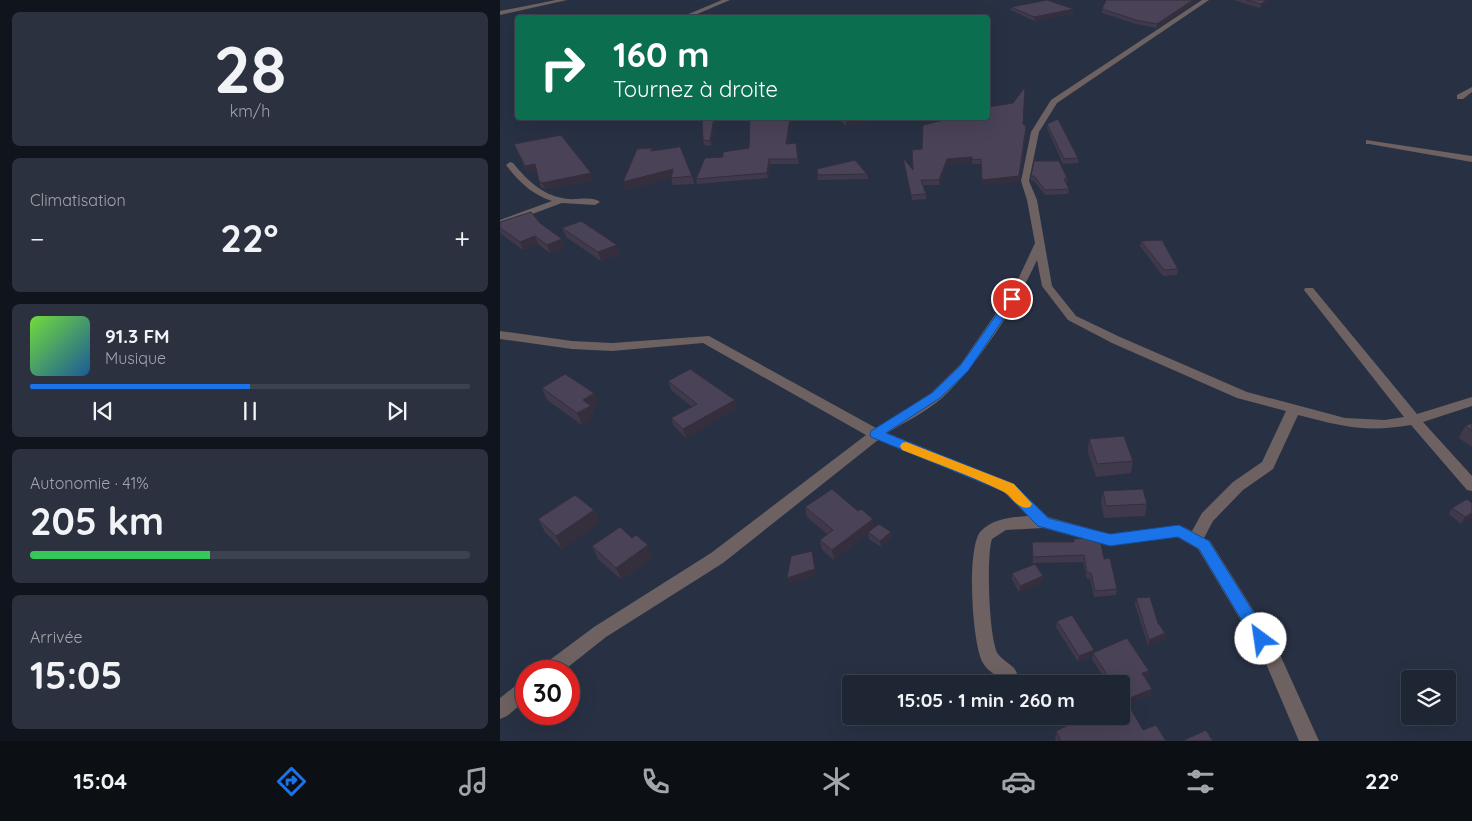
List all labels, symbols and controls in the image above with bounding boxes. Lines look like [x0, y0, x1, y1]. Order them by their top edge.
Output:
text: 28 [214, 28, 286, 109]
text: 160 m [613, 32, 710, 76]
icon: right [530, 35, 595, 100]
text: Tournez à droite [613, 75, 778, 103]
text: km/h [230, 101, 270, 121]
text: Climatisation [30, 190, 126, 210]
text: 22° [220, 214, 278, 262]
text: − [30, 221, 45, 256]
text: + [454, 221, 470, 256]
pin [991, 278, 1033, 320]
icon: arrive [998, 285, 1026, 313]
text: 91.3 FM [105, 324, 170, 348]
text: Musique [105, 348, 166, 368]
icon: previous [89, 397, 117, 425]
icon: pause [236, 397, 264, 425]
icon: next [383, 397, 411, 425]
text: Autonomie · 41% [30, 473, 149, 493]
text: 205 km [30, 497, 164, 545]
position arrow [1234, 612, 1286, 664]
text: Arrivée [30, 627, 83, 647]
text: 15:05 [30, 651, 122, 699]
speed limit sign: 30 [515, 660, 580, 725]
map controls [1401, 670, 1456, 725]
button: layers [1401, 670, 1456, 725]
text: 15:05 · 1 min · 260 m [897, 688, 1075, 712]
icon: directions [274, 764, 309, 799]
icon: music [456, 764, 491, 799]
icon: phone [638, 764, 673, 799]
icon: climate [819, 764, 854, 799]
icon: car [1001, 764, 1036, 799]
icon: filters [1183, 764, 1218, 799]
text: 15:04 [73, 767, 127, 795]
text: 22° [1365, 767, 1399, 795]

